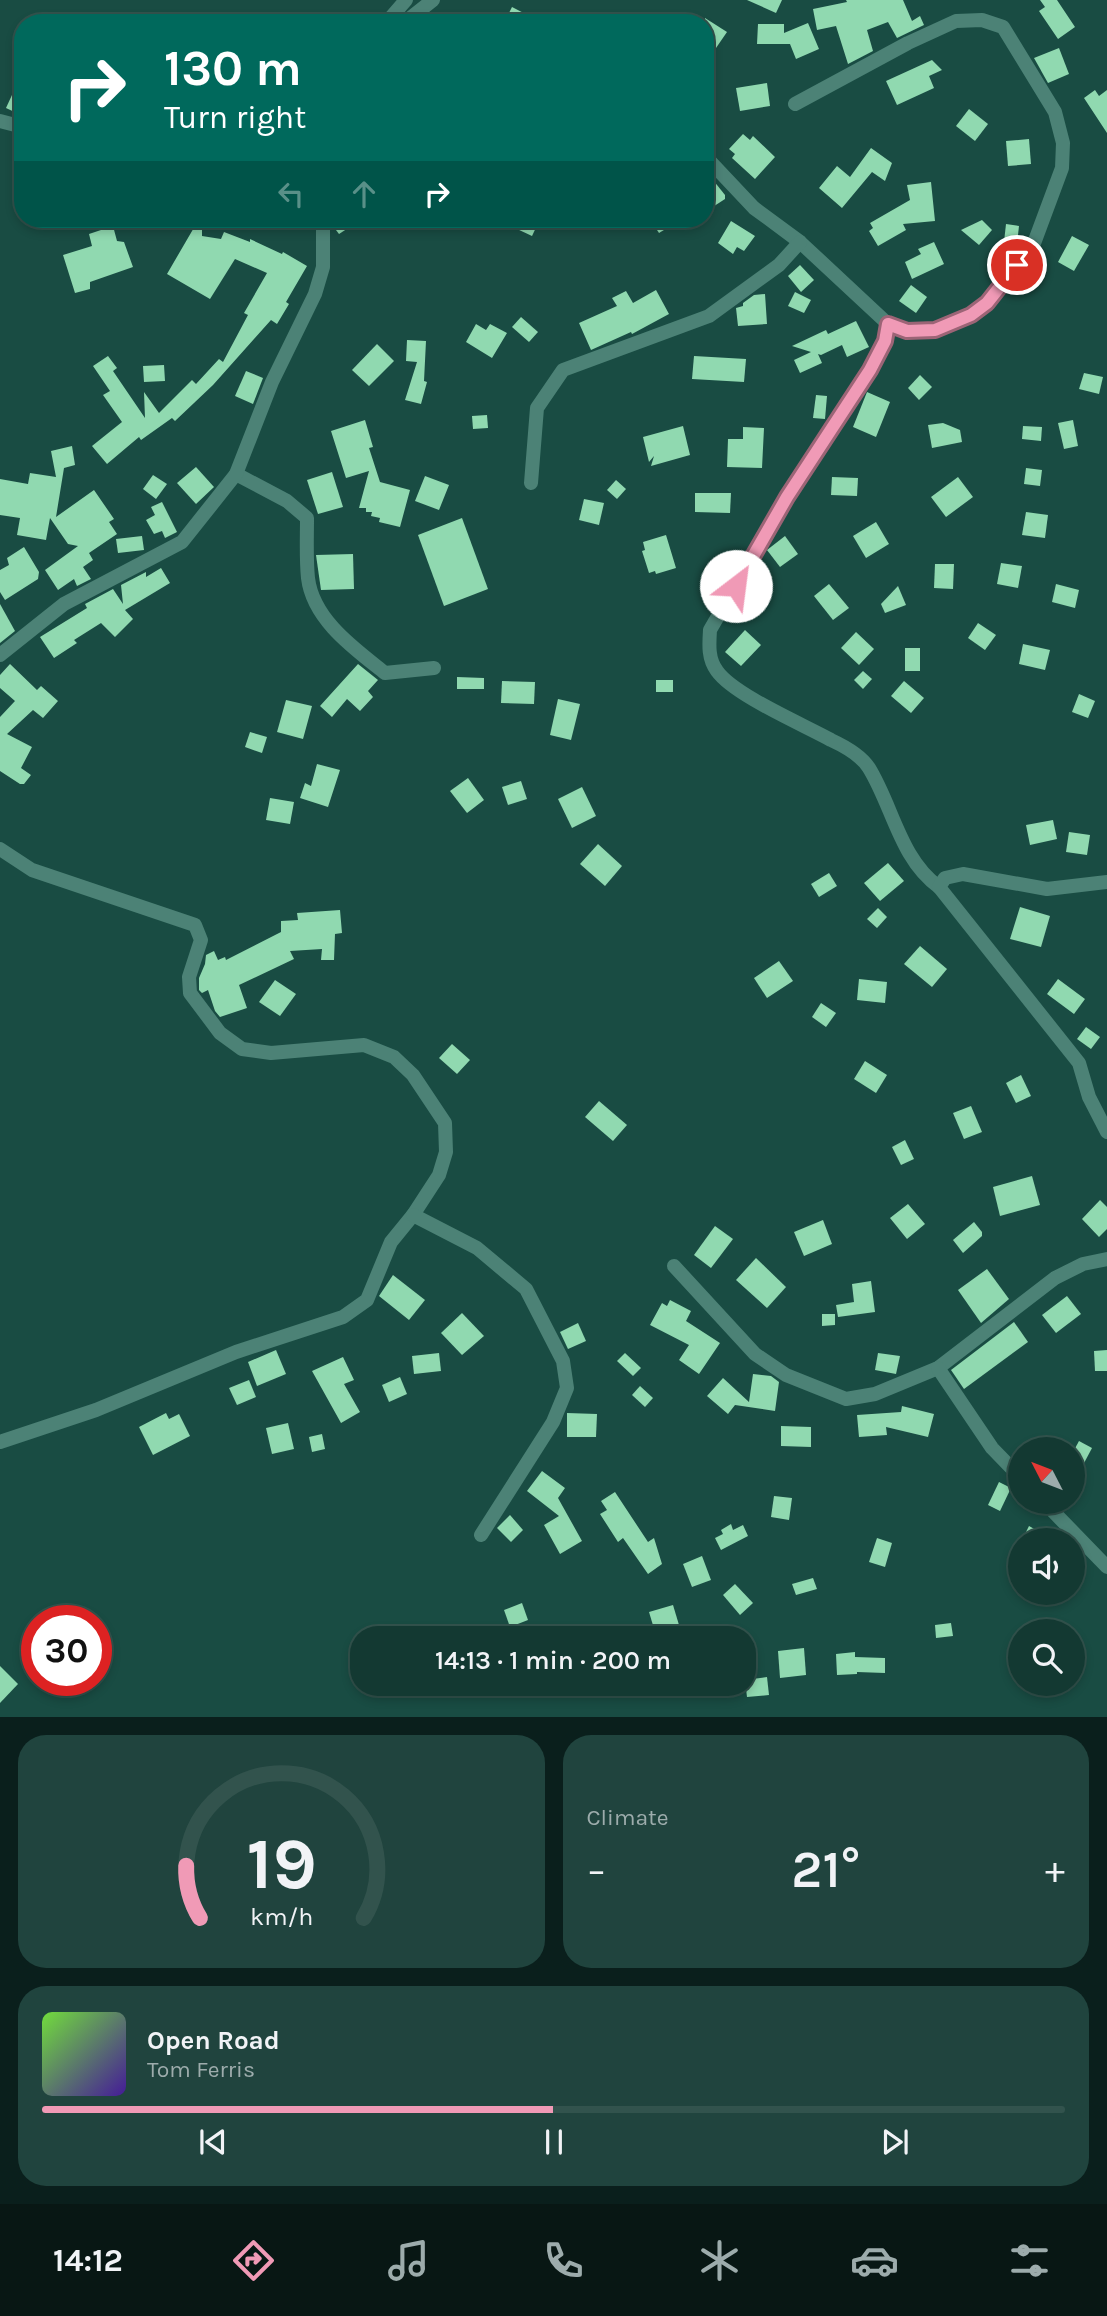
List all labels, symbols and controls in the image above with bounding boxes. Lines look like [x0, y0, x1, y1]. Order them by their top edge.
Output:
text: 130 m [164, 40, 302, 97]
icon: right [49, 42, 140, 133]
text: Turn right [164, 99, 306, 136]
icon: left [272, 175, 310, 213]
icon: ahead [345, 175, 383, 213]
icon: right [418, 175, 456, 213]
pin [987, 235, 1047, 295]
icon: arrive [998, 246, 1036, 284]
position arrow [699, 549, 773, 623]
north arrow [1008, 1437, 1085, 1514]
map controls [1008, 1437, 1085, 1696]
button: sound [1008, 1528, 1085, 1605]
speed limit sign: 30 [21, 1605, 112, 1696]
button: search [1008, 1619, 1085, 1696]
text: 14:13 · 1 min · 200 m [435, 1645, 671, 1676]
text: Climate [587, 1804, 669, 1831]
text: 19 [246, 1821, 316, 1906]
text: 21° [791, 1839, 860, 1900]
text: − [587, 1848, 606, 1893]
text: + [1045, 1848, 1065, 1893]
text: km/h [250, 1901, 313, 1930]
text: Open Road [147, 2025, 280, 2056]
text: Tom Ferris [147, 2056, 255, 2083]
icon: previous [194, 2123, 232, 2161]
icon: pause [535, 2123, 573, 2161]
icon: next [876, 2123, 914, 2161]
icon: directions [229, 2236, 278, 2285]
icon: music [384, 2236, 433, 2285]
icon: phone [539, 2236, 588, 2285]
icon: climate [695, 2236, 744, 2285]
icon: car [850, 2236, 899, 2285]
icon: filters [1005, 2236, 1054, 2285]
text: 14:12 [53, 2242, 123, 2279]

